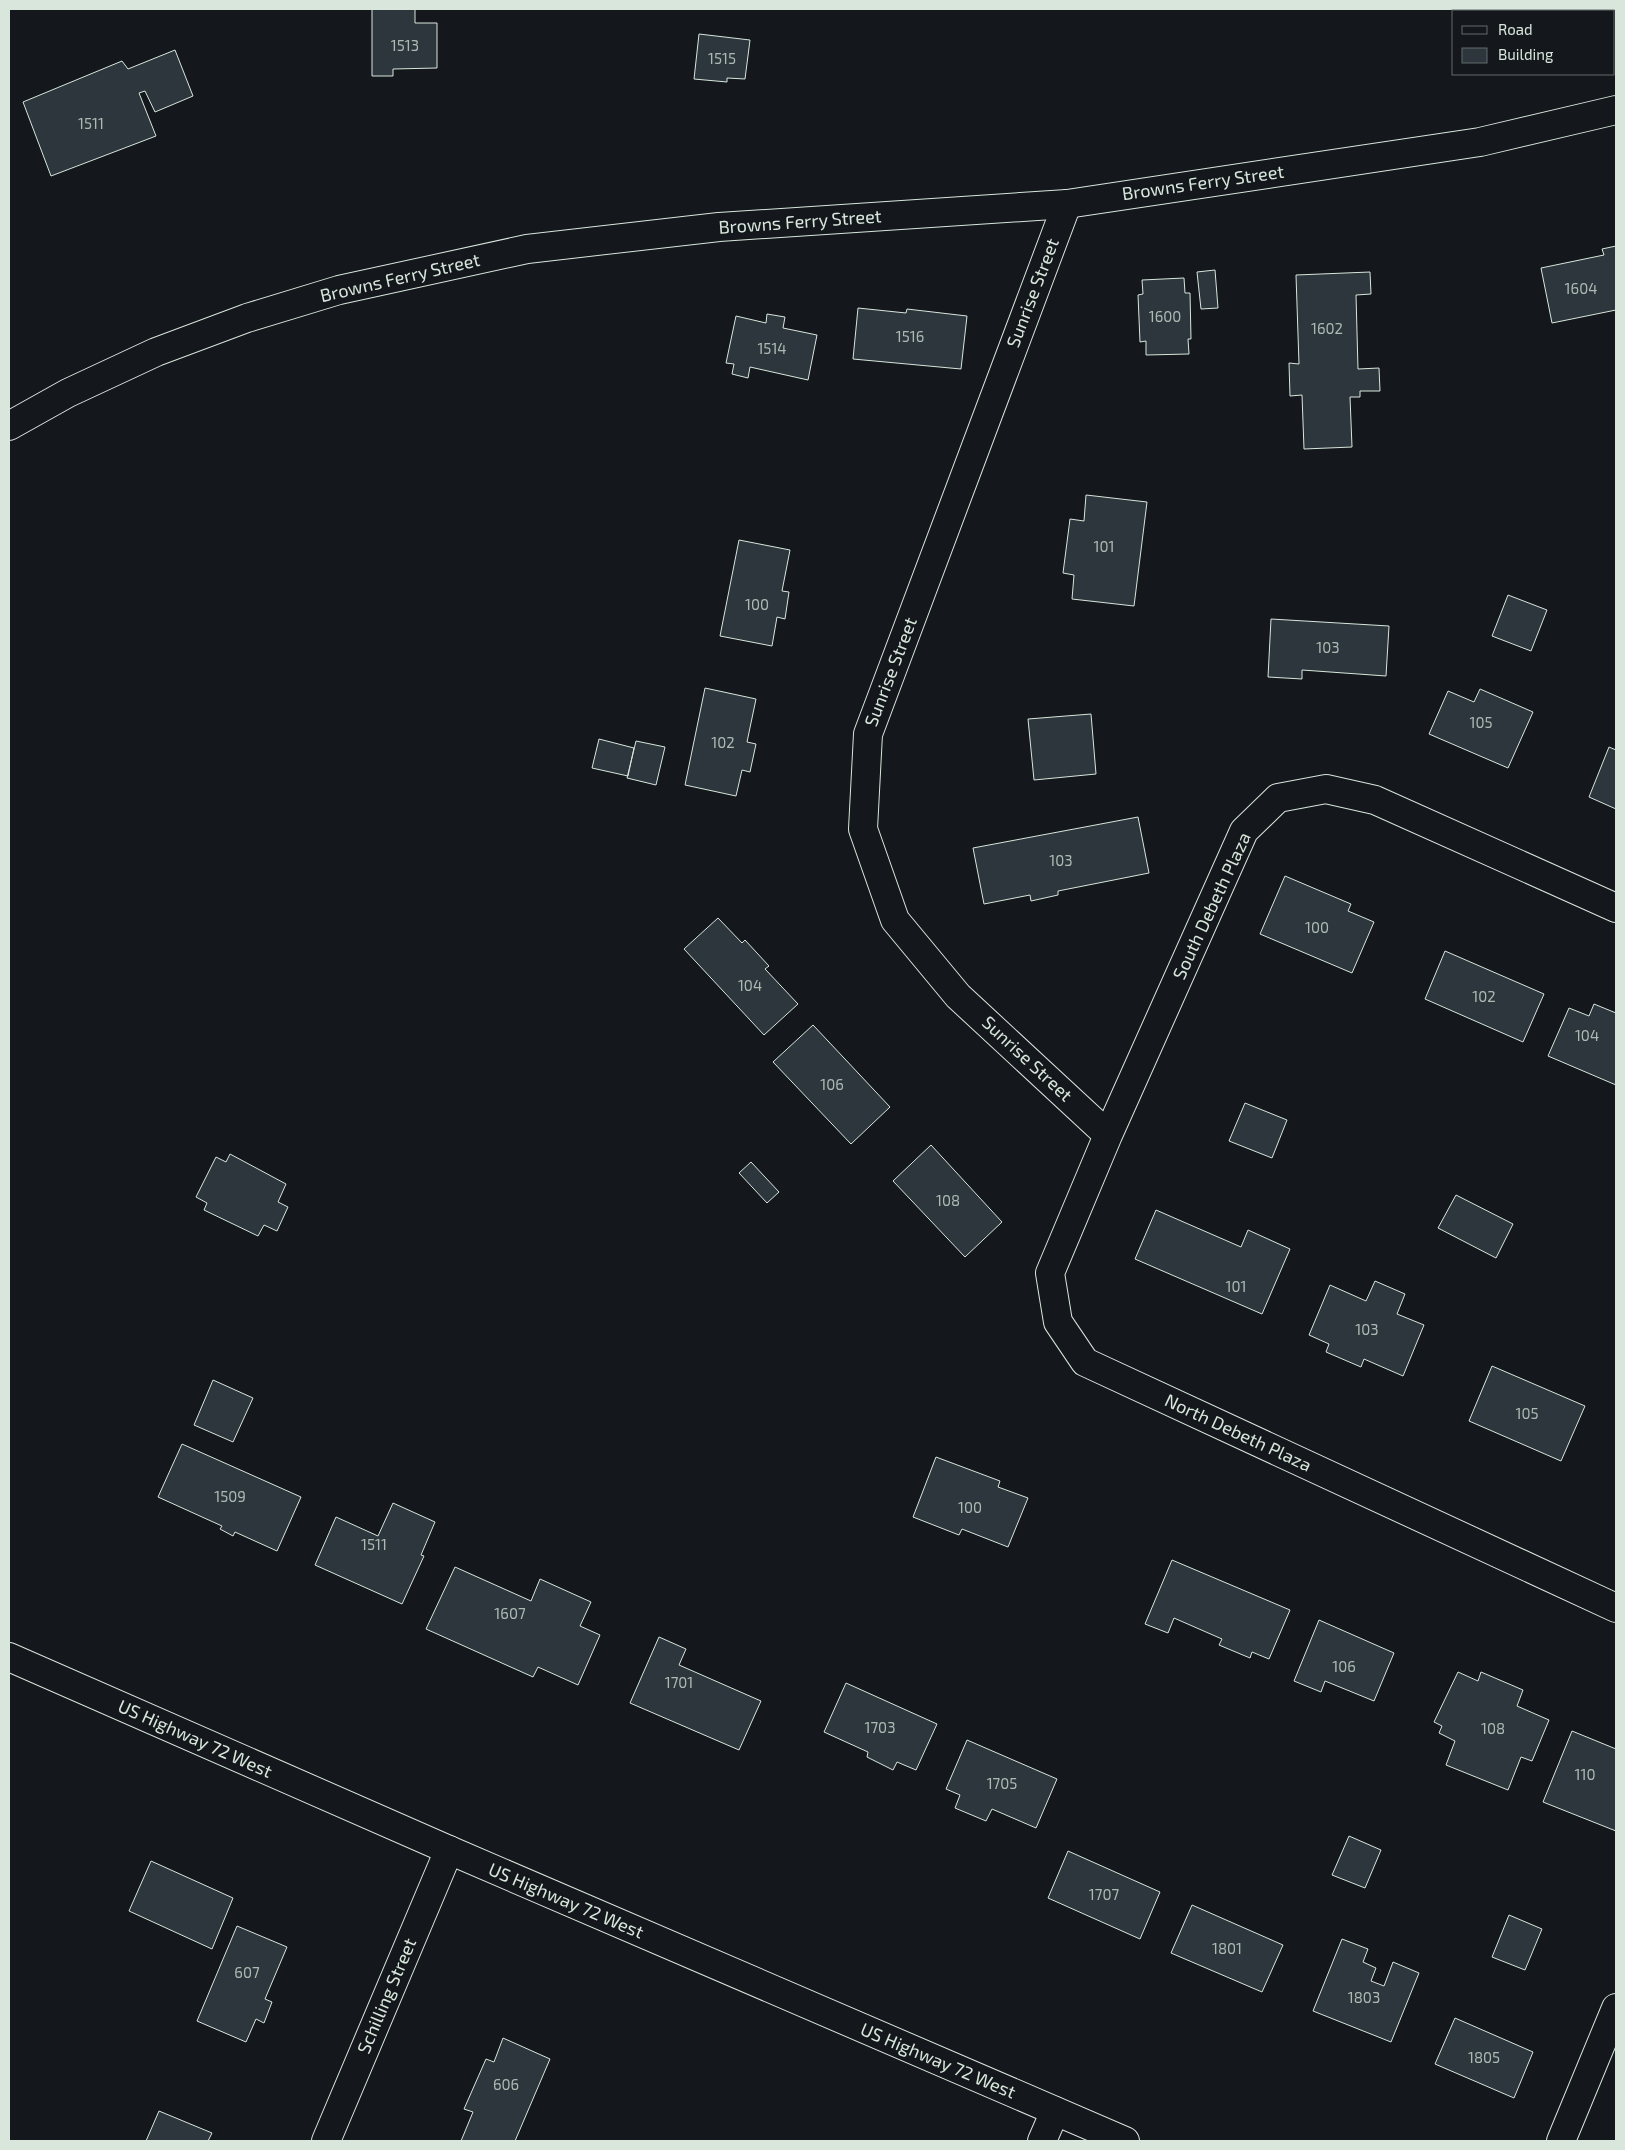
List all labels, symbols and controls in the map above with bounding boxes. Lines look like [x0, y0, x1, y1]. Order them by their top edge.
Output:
legend [1452, 10, 1615, 75]
text: Road [1498, 20, 1533, 38]
house number: 1513 [391, 36, 419, 54]
text: Building [1498, 45, 1554, 63]
house number: 1515 [708, 49, 736, 67]
house number: 1511 [78, 114, 104, 132]
street label: Browns Ferry Street [1120, 160, 1285, 204]
street label: Browns Ferry Street [718, 204, 882, 238]
street label: Sunrise Street [1001, 235, 1063, 350]
street label: Browns Ferry Street [318, 248, 482, 306]
house number: 1604 [1565, 279, 1597, 297]
house number: 1600 [1149, 307, 1181, 325]
house number: 1602 [1311, 319, 1343, 337]
house number: 1516 [896, 327, 924, 345]
house number: 1514 [757, 339, 787, 357]
house number: 101 [1094, 537, 1115, 555]
house number: 100 [745, 595, 769, 613]
street label: Sunrise Street [859, 614, 921, 729]
house number: 103 [1316, 638, 1340, 656]
house number: 105 [1469, 713, 1493, 731]
house number: 102 [711, 733, 735, 751]
street label: South Debeth Plaza [1167, 829, 1255, 983]
house number: 103 [1049, 851, 1073, 869]
house number: 100 [1305, 918, 1329, 936]
house number: 104 [738, 976, 762, 994]
house number: 102 [1472, 987, 1496, 1005]
street label: Sunrise Street [978, 1011, 1077, 1106]
house number: 104 [1575, 1026, 1599, 1044]
house number: 106 [820, 1075, 844, 1093]
house number: 108 [936, 1191, 960, 1209]
house number: 101 [1226, 1277, 1247, 1295]
house number: 103 [1355, 1320, 1379, 1338]
street label: North Debeth Plaza [1162, 1388, 1315, 1476]
house number: 105 [1515, 1404, 1539, 1422]
house number: 1509 [214, 1487, 246, 1505]
house number: 100 [958, 1498, 982, 1516]
house number: 1511 [361, 1535, 387, 1553]
house number: 1607 [494, 1604, 526, 1622]
house number: 106 [1332, 1657, 1356, 1675]
house number: 1701 [665, 1673, 693, 1691]
street label: US Highway 72 West [115, 1694, 276, 1782]
house number: 1703 [864, 1718, 896, 1736]
house number: 108 [1481, 1719, 1505, 1737]
house number: 110 [1575, 1765, 1596, 1783]
house number: 1705 [987, 1774, 1017, 1792]
street label: US Highway 72 West [485, 1857, 647, 1943]
house number: 1707 [1089, 1885, 1119, 1903]
street label: Schilling Street [352, 1934, 420, 2057]
house number: 1801 [1212, 1939, 1242, 1957]
house number: 607 [234, 1963, 260, 1981]
house number: 1803 [1348, 1988, 1380, 2006]
street label: US Highway 72 West [857, 2017, 1019, 2103]
house number: 1805 [1468, 2048, 1500, 2066]
house number: 606 [493, 2075, 519, 2093]

